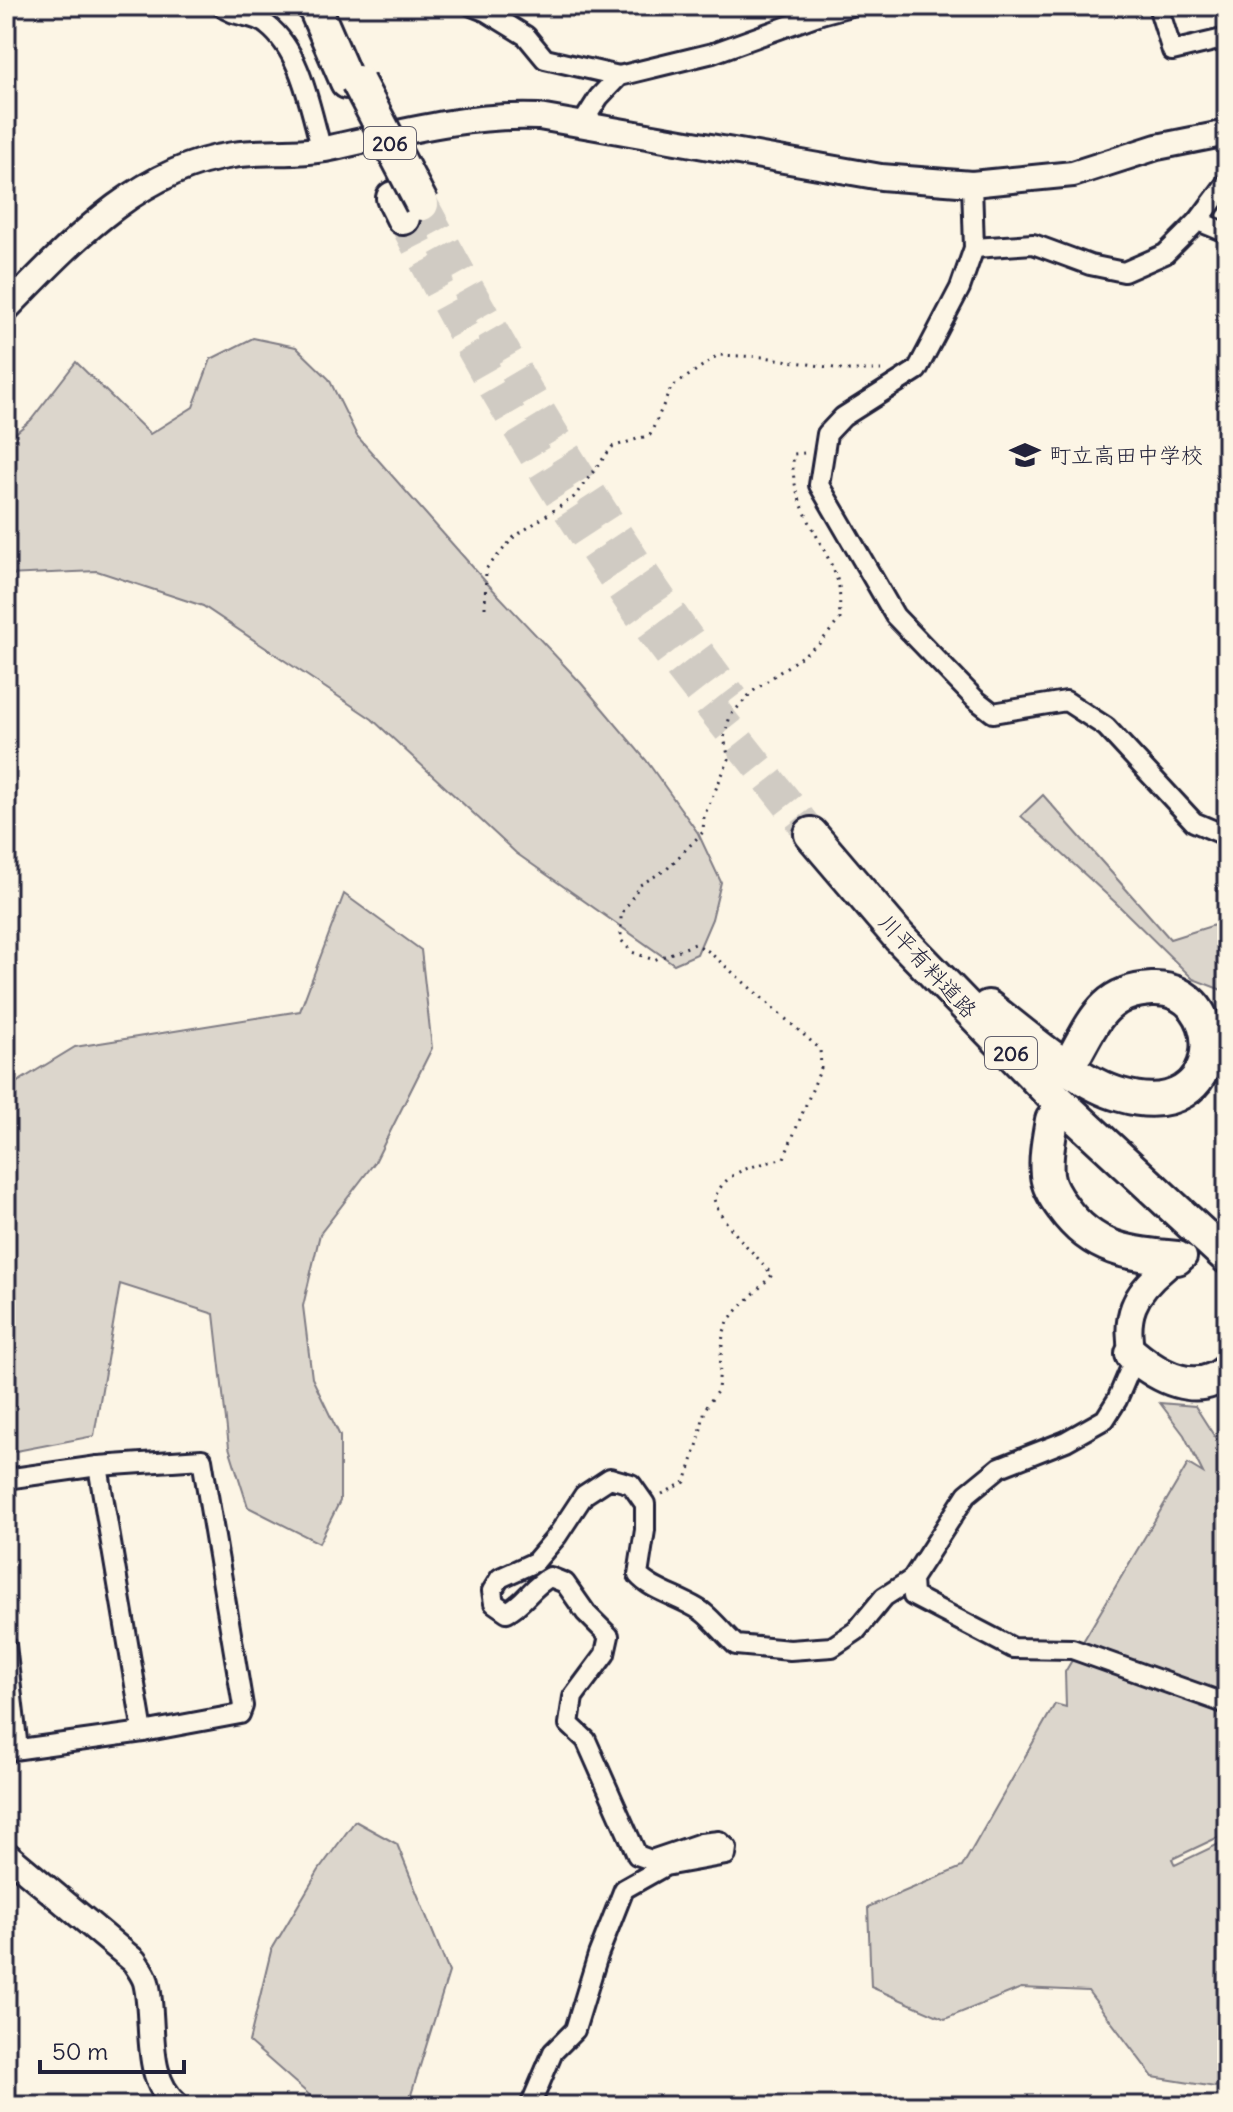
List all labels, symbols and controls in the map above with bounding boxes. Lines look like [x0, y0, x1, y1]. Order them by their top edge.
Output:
road number: 206 [364, 127, 416, 159]
school or university icon: 町立高田中学校 [1008, 438, 1042, 472]
place label: 町立高田中学校 [1049, 441, 1203, 469]
street label: 川平有料道路 [873, 908, 983, 1024]
road number: 206 [985, 1037, 1037, 1069]
scale bar [40, 2024, 184, 2074]
text: 50 m [52, 2036, 108, 2066]

